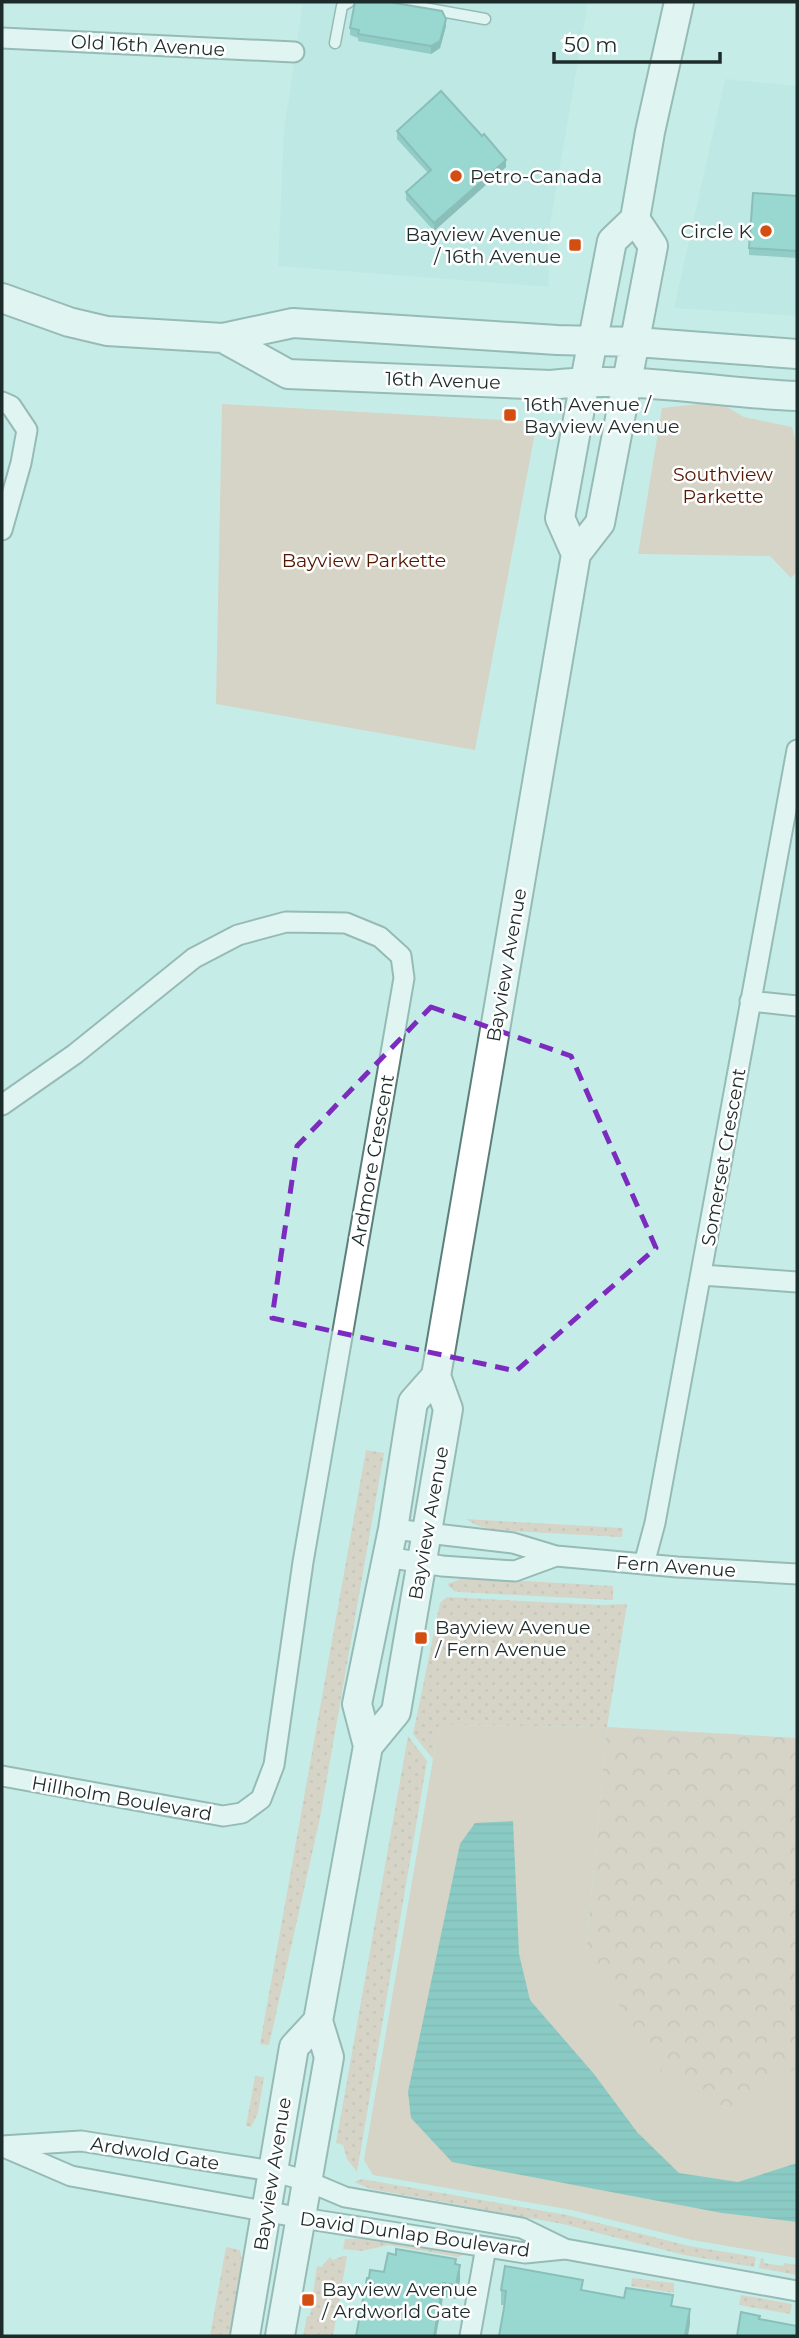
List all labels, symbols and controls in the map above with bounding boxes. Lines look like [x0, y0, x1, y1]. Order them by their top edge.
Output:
scale bar [554, 21, 720, 65]
street label: Old 16th Avenue [70, 30, 226, 61]
text: 50 m [564, 32, 618, 57]
place label: Petro-Canada [470, 165, 602, 188]
marker: Petro-Canada [448, 168, 464, 184]
place label: Circle K [680, 220, 752, 243]
place label: Bayview Avenue / 16th Avenue [406, 223, 561, 268]
marker: Circle K [758, 223, 774, 239]
marker: Bayview Avenue / 16th Avenue [567, 237, 583, 253]
street label: 16th Avenue [385, 367, 501, 394]
place label: 16th Avenue / Bayview Avenue [524, 393, 679, 438]
marker: 16th Avenue / Bayview Avenue [502, 407, 518, 423]
park label: Southview Parkette [673, 463, 773, 508]
park label: Bayview Parkette [282, 549, 446, 572]
street label: Bayview Avenue [482, 887, 531, 1044]
street label: Somerset Crescent [697, 1066, 751, 1248]
street label: Ardmore Crescent [346, 1072, 399, 1248]
street label: Bayview Avenue [404, 1445, 453, 1602]
street label: Fern Avenue [615, 1551, 737, 1582]
place label: Bayview Avenue / Fern Avenue [434, 1616, 590, 1661]
marker: Bayview Avenue / Fern Avenue [413, 1630, 429, 1646]
street label: Hillholm Boulevard [30, 1771, 214, 1826]
street label: Bayview Avenue [249, 2096, 296, 2253]
street label: Ardwold Gate [89, 2132, 221, 2175]
street label: David Dunlap Boulevard [298, 2207, 532, 2262]
place label: Bayview Avenue / Ardworld Gate [321, 2278, 477, 2323]
marker: Bayview Avenue / Ardworld Gate [300, 2292, 316, 2308]

